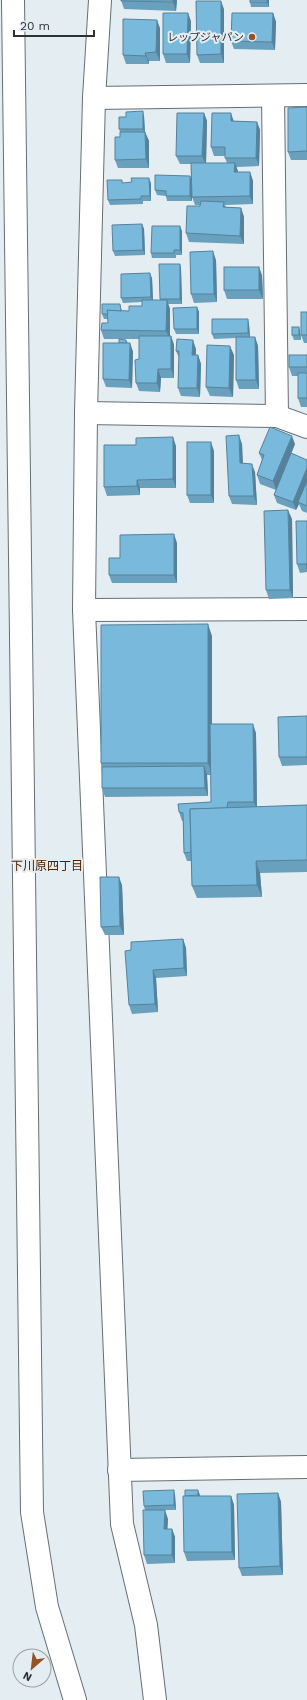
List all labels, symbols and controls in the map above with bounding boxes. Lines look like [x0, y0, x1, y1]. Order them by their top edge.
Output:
scale bar [14, 12, 94, 38]
text: 20 m [20, 19, 50, 33]
place label: レップジャパン [167, 31, 244, 44]
marker: レップジャパン [247, 32, 257, 42]
district label: 下川原四丁目 [11, 859, 83, 873]
north arrow [12, 1648, 52, 1688]
text: N [21, 1669, 34, 1684]

